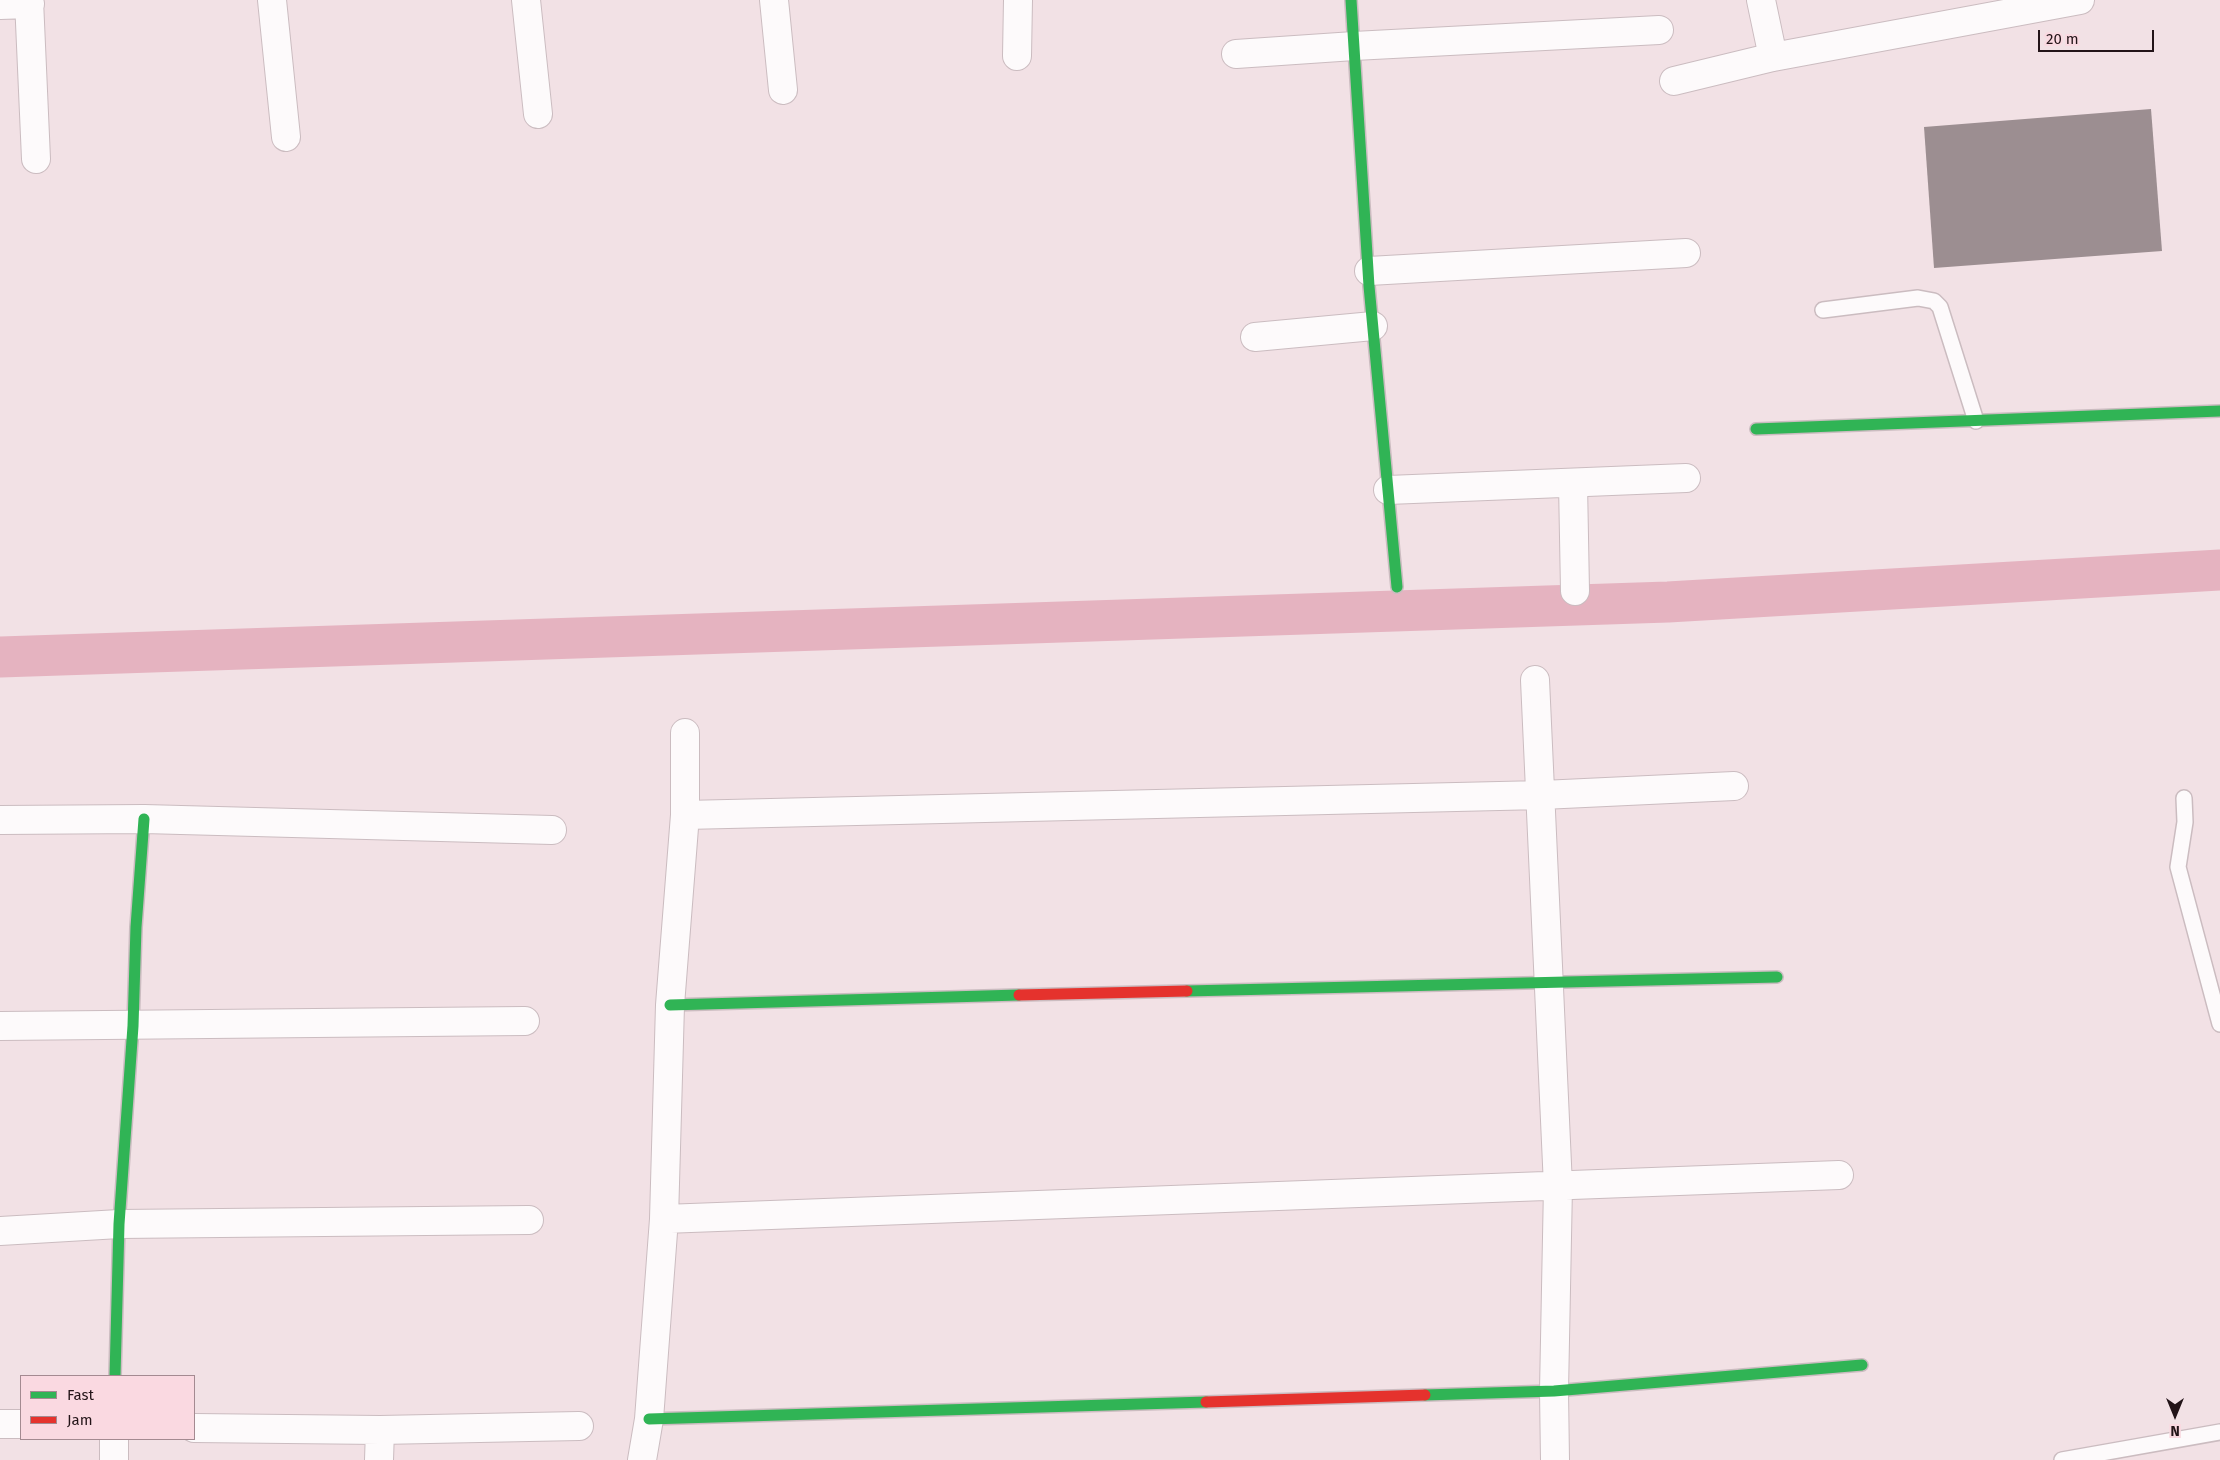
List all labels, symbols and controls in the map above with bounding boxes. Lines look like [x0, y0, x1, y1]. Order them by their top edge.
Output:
scale bar [2040, 20, 2156, 52]
text: 20 m [2046, 30, 2079, 48]
legend [20, 1375, 195, 1440]
text: Fast [67, 1386, 94, 1404]
north arrow [2150, 1390, 2200, 1440]
text: Jam [67, 1411, 93, 1429]
text: N [2170, 1422, 2180, 1439]

